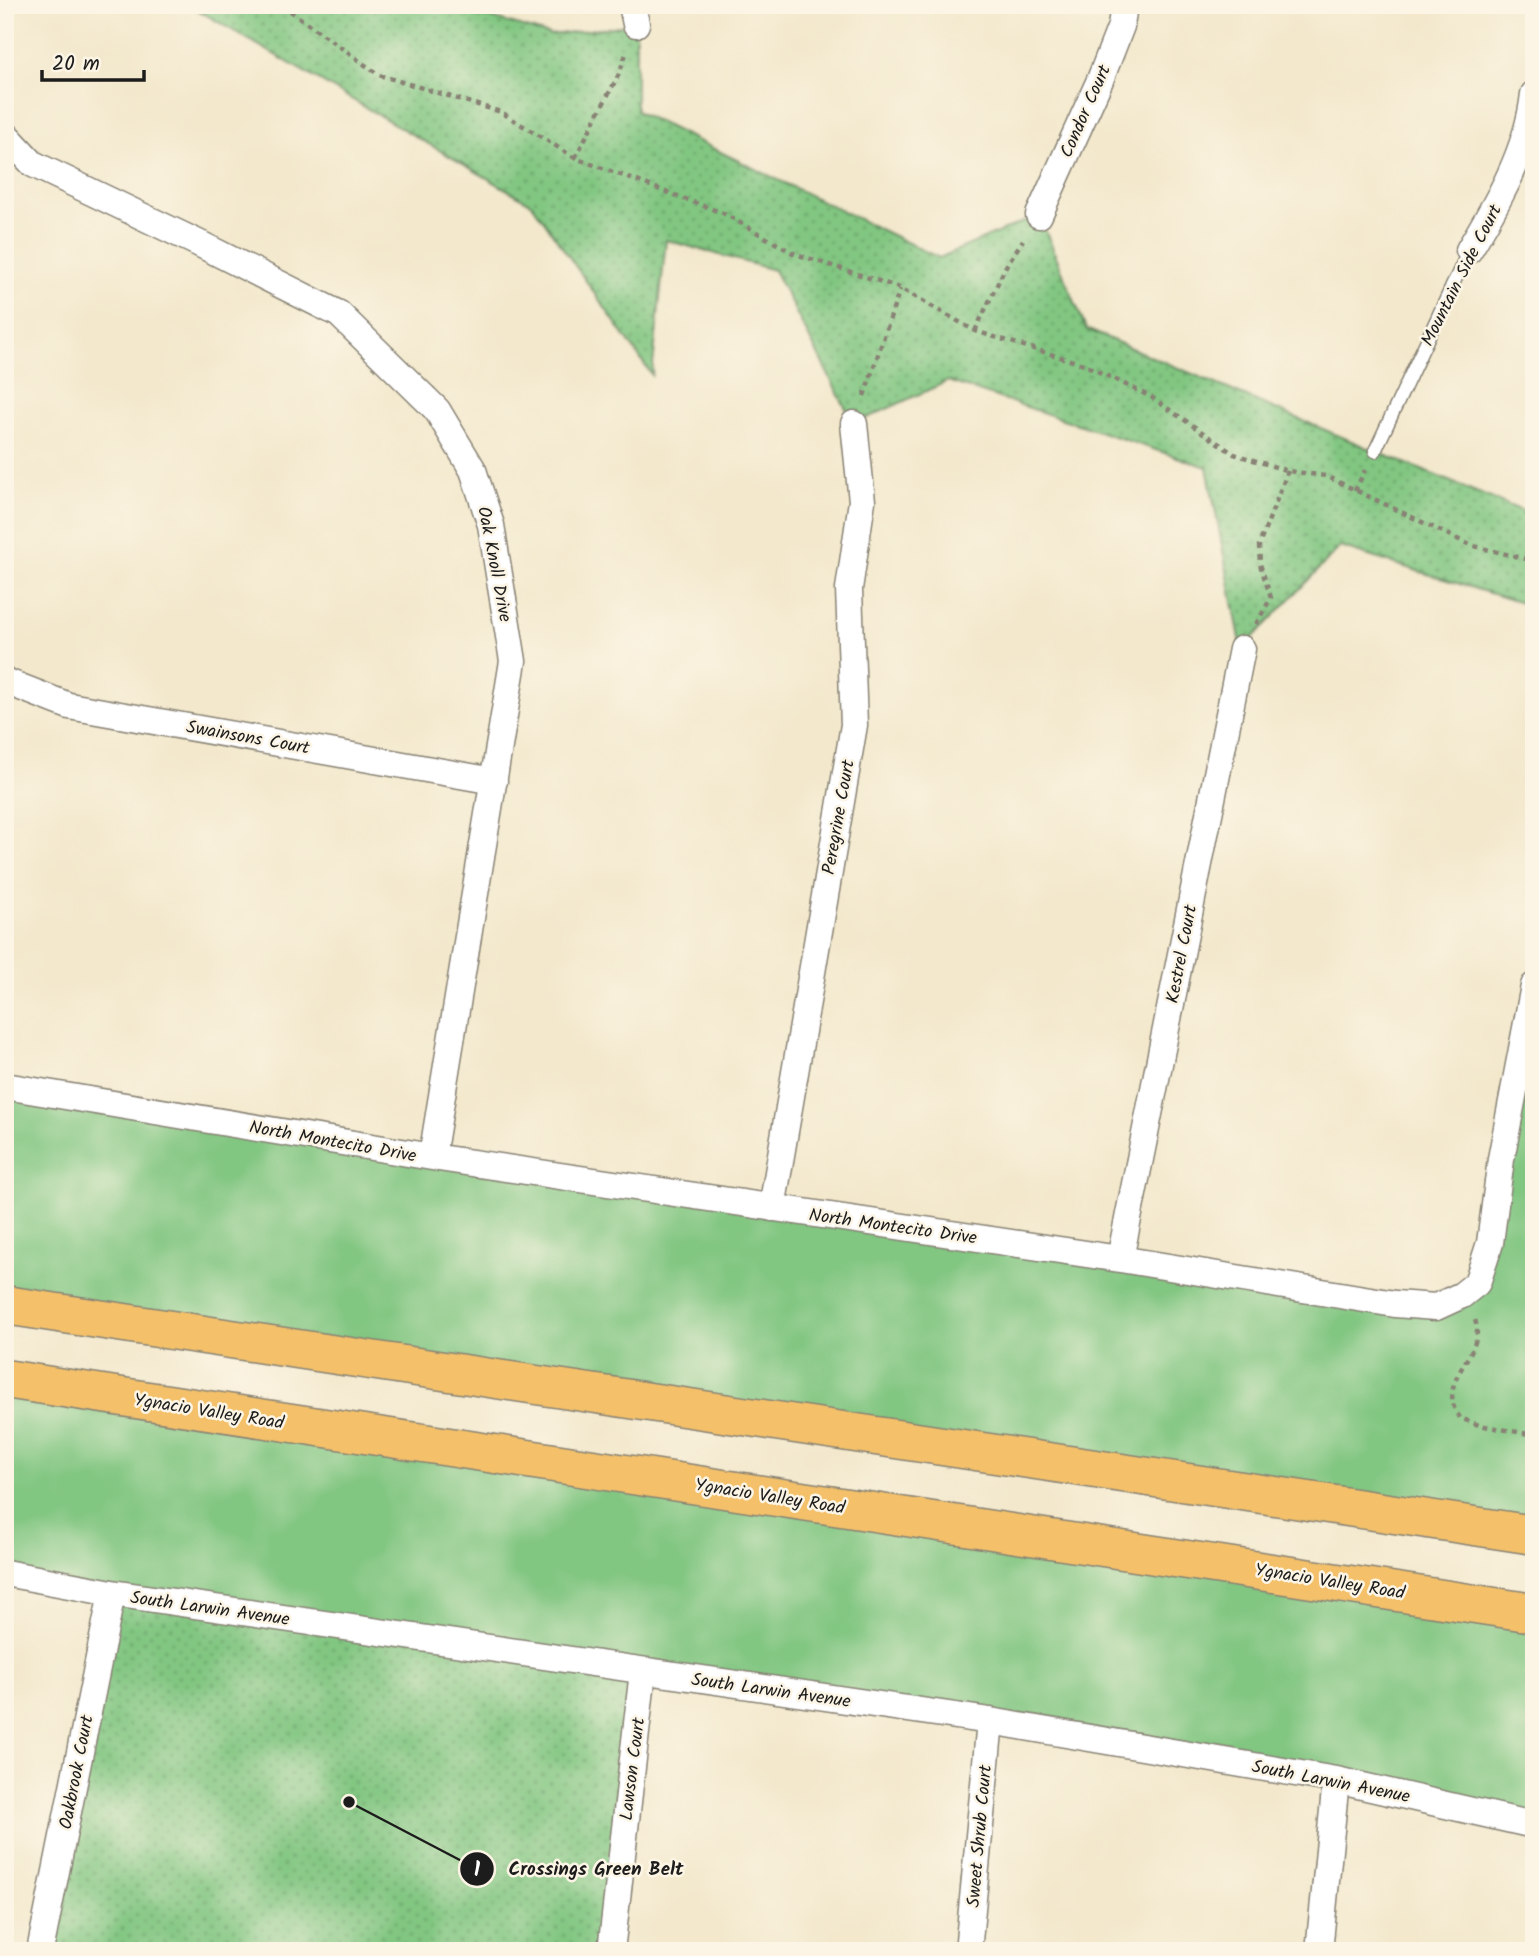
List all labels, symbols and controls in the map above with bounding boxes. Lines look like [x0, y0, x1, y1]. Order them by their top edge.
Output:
scale bar [42, 38, 144, 82]
text: 20 m [52, 48, 100, 81]
street label: Condor Court [1053, 59, 1120, 163]
street label: Mountain Side Court [1414, 199, 1511, 352]
street label: Oak Knoll Drive [468, 504, 519, 625]
street label: Swainsons Court [184, 713, 313, 764]
street label: Peregrine Court [815, 757, 864, 877]
street label: Kestrel Court [1159, 902, 1206, 1006]
street label: North Montecito Drive [247, 1113, 419, 1171]
street label: North Montecito Drive [807, 1201, 979, 1254]
street label: Ygnacio Valley Road [132, 1386, 287, 1439]
street label: Ygnacio Valley Road [693, 1471, 848, 1524]
street label: Ygnacio Valley Road [1253, 1556, 1408, 1609]
street label: South Larwin Avenue [128, 1584, 291, 1635]
street label: South Larwin Avenue [689, 1666, 852, 1717]
street label: Oakbrook Court [52, 1712, 103, 1832]
street label: Lawson Court [613, 1715, 654, 1822]
street label: South Larwin Avenue [1249, 1753, 1412, 1812]
street label: Sweet Shrub Court [960, 1763, 1001, 1909]
callout: Crossings Green Belt [460, 1849, 698, 1889]
text: 1 [474, 1854, 481, 1887]
text: Crossings Green Belt [508, 1855, 684, 1885]

